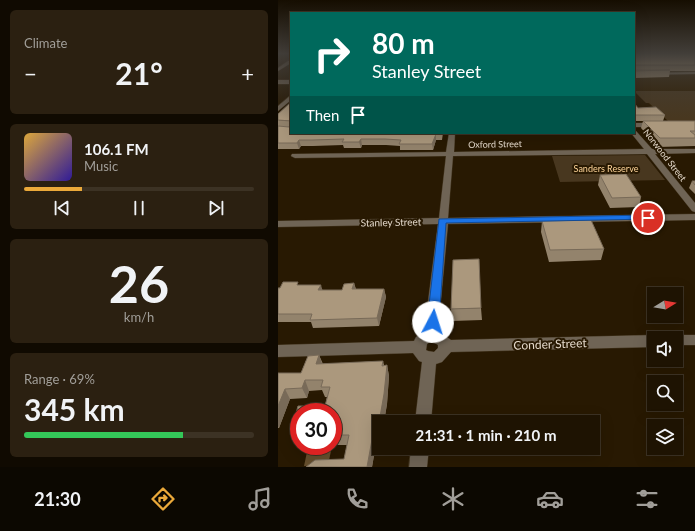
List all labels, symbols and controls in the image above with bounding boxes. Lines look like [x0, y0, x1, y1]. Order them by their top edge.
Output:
text: 80 m [372, 26, 435, 60]
icon: right [306, 28, 358, 80]
text: Climate [24, 35, 67, 51]
text: 21° [115, 55, 163, 91]
text: − [24, 60, 37, 87]
text: + [241, 60, 254, 87]
text: Stanley Street [372, 60, 481, 82]
icon: arrive [347, 104, 369, 126]
text: Then [306, 106, 339, 124]
street label: Norwood Street [641, 127, 689, 184]
street label: Oxford Street [468, 138, 523, 150]
text: 106.1 FM [84, 140, 149, 158]
text: Music [84, 158, 118, 174]
park label: Sanders Reserve [574, 163, 639, 174]
icon: previous [51, 197, 73, 219]
icon: pause [128, 197, 150, 219]
icon: next [205, 197, 227, 219]
pin [631, 201, 665, 235]
icon: arrive [637, 207, 659, 229]
street label: Stanley Street [361, 215, 422, 229]
text: 26 [109, 252, 169, 314]
north arrow [647, 287, 683, 323]
map controls [647, 287, 683, 455]
position arrow [412, 301, 454, 343]
text: km/h [124, 309, 154, 325]
button: sound [647, 331, 683, 367]
street label: Conder Street [513, 335, 588, 353]
text: Range · 69% [24, 371, 95, 387]
button: search [647, 375, 683, 411]
text: 345 km [24, 391, 125, 427]
speed limit sign: 30 [290, 403, 342, 455]
button: layers [647, 419, 683, 455]
text: 21:31 · 1 min · 210 m [416, 426, 556, 444]
icon: directions [149, 485, 177, 513]
icon: music [246, 485, 274, 513]
icon: phone [343, 485, 371, 513]
icon: climate [439, 485, 467, 513]
icon: car [536, 485, 564, 513]
icon: filters [633, 485, 661, 513]
text: 21:30 [34, 488, 81, 510]

